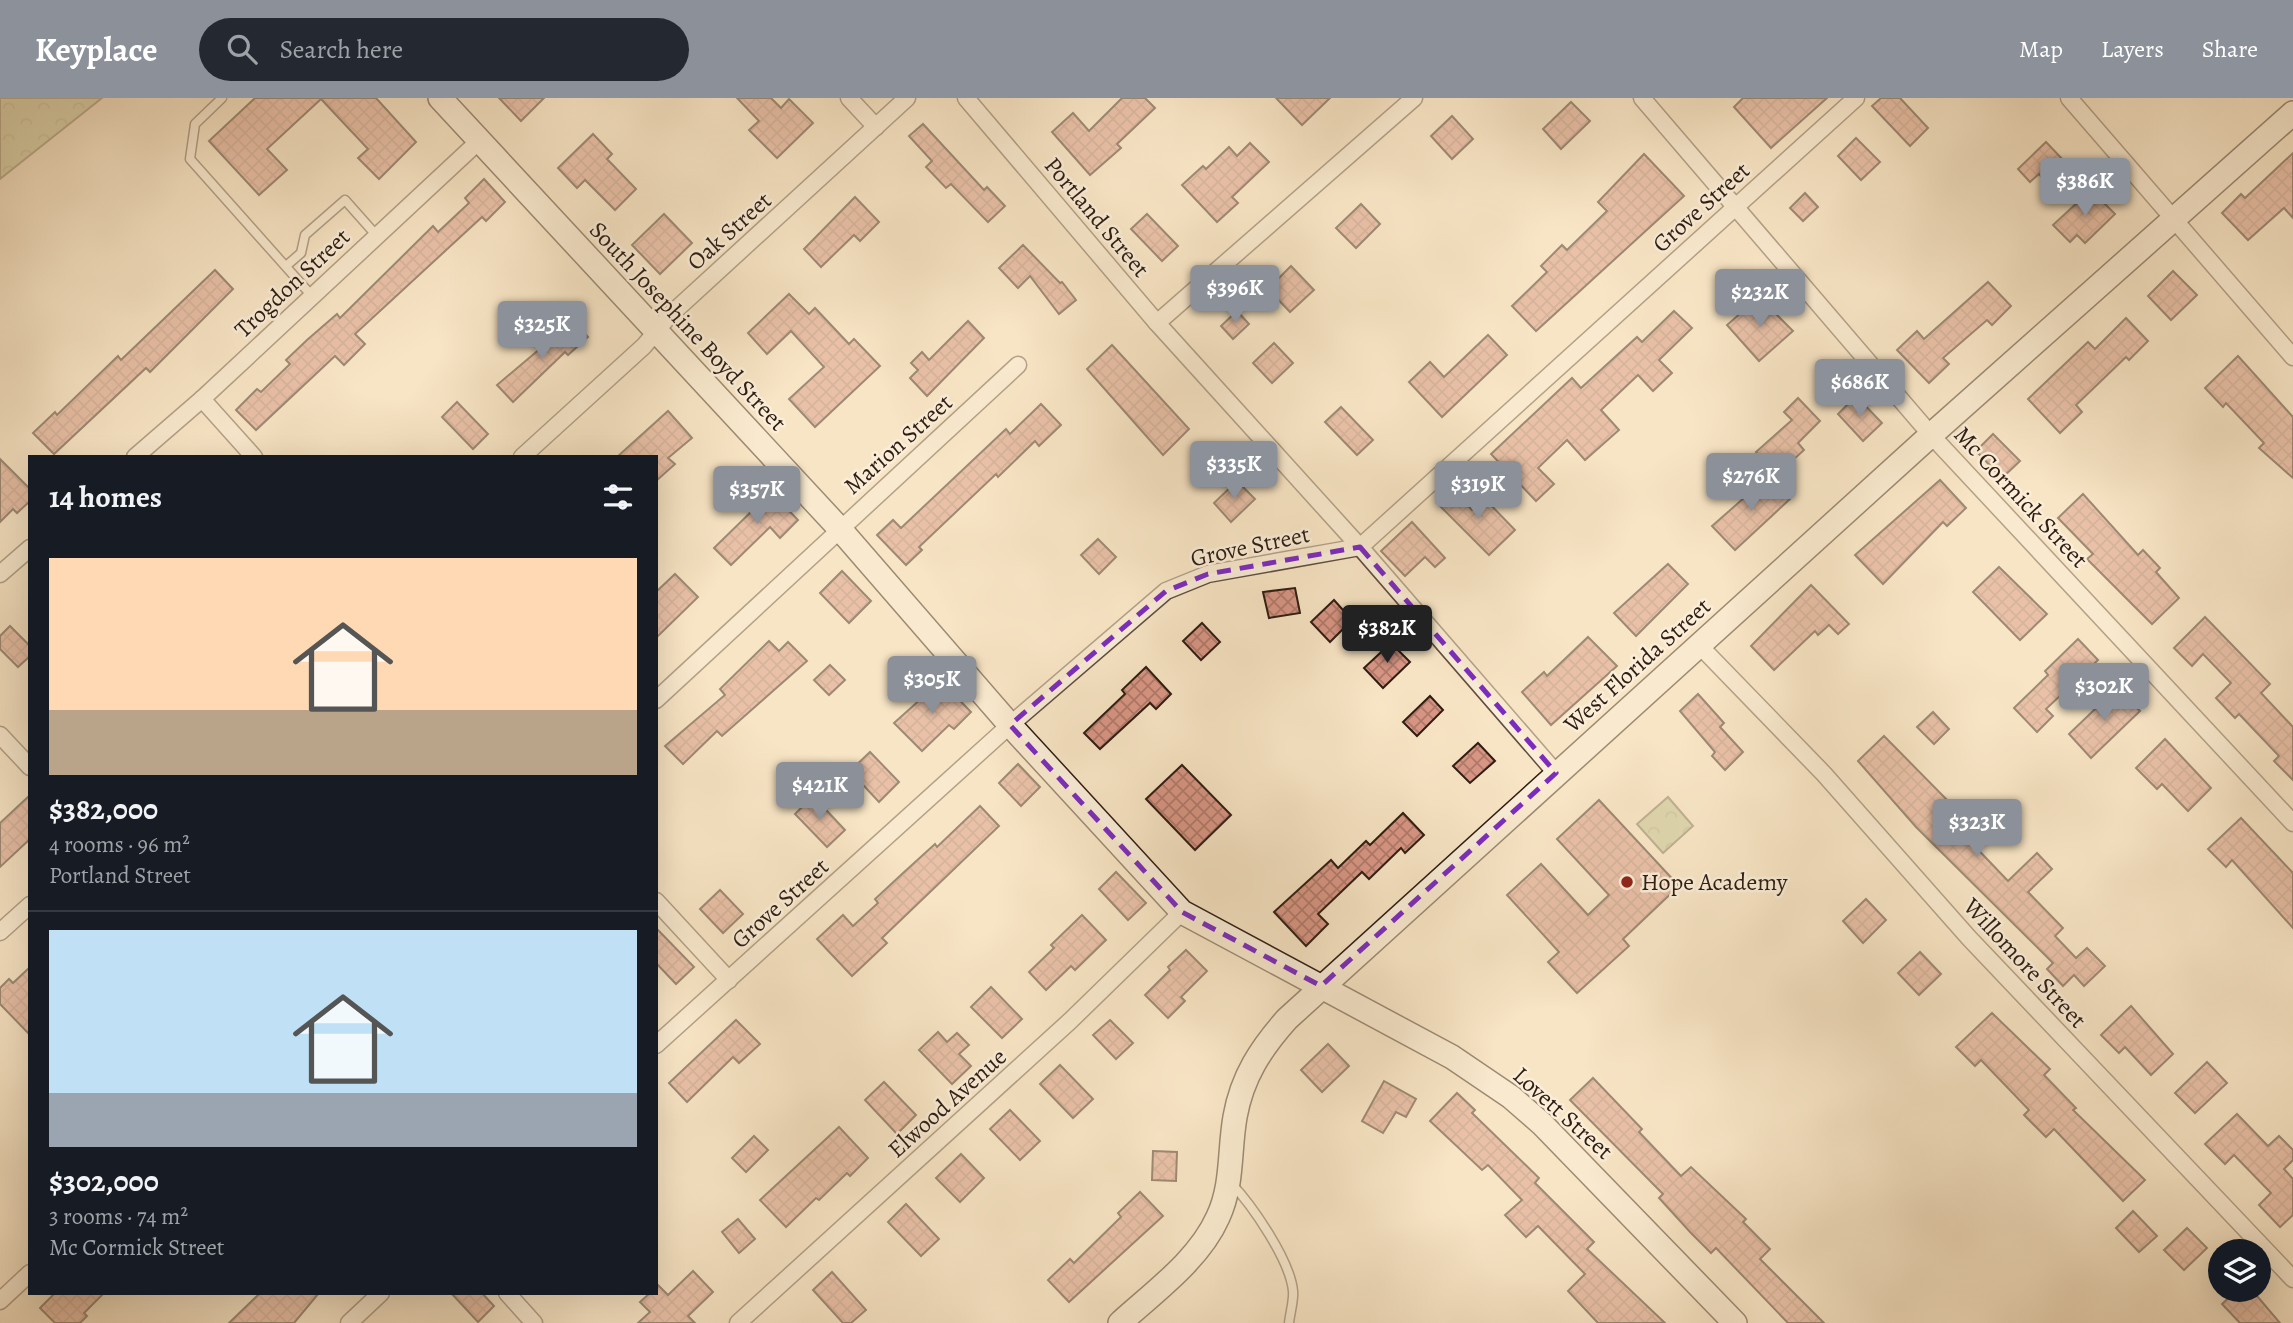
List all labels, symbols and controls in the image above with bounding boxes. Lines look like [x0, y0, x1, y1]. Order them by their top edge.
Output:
search box [199, 18, 689, 81]
text: Keyplace [35, 27, 157, 72]
icon: search [223, 30, 261, 68]
text: Search here [279, 32, 403, 67]
text: Map [2019, 33, 2063, 65]
text: Layers [2101, 33, 2164, 65]
text: Share [2202, 33, 2258, 65]
street label: Portland Street [1037, 150, 1157, 284]
street label: Grove Street [1645, 155, 1757, 259]
pin: $386K [2036, 158, 2134, 218]
text: $386K [2056, 165, 2114, 196]
street label: Oak Street [680, 184, 778, 278]
street label: South Josephine Boyd Street [582, 214, 794, 438]
street label: Trogdon Street [227, 221, 357, 345]
pin: $396K [1186, 266, 1284, 325]
pin: $232K [1711, 270, 1809, 329]
text: $396K [1206, 272, 1264, 303]
text: $232K [1731, 276, 1789, 307]
pin: $325K [493, 302, 591, 361]
text: $325K [514, 308, 570, 339]
pin: $686K [1811, 360, 1909, 419]
text: $686K [1831, 366, 1889, 397]
street label: Marion Street [837, 387, 959, 501]
street label: Mc Cormick Street [1947, 419, 2095, 575]
pin: $335K [1185, 442, 1283, 501]
text: $335K [1206, 448, 1262, 479]
pin: $276K [1702, 454, 1800, 513]
text: $276K [1722, 460, 1780, 491]
pin: $319K [1429, 462, 1527, 521]
pin: $357K [708, 466, 806, 526]
text: $319K [1451, 468, 1505, 499]
text: $357K [729, 473, 785, 504]
text: 14 homes [49, 477, 162, 517]
icon: filters [599, 478, 637, 516]
street label: Grove Street [1188, 518, 1313, 574]
street label: West Florida Street [1556, 590, 1717, 740]
icon: home [280, 604, 406, 730]
pin: $382K [1338, 606, 1436, 665]
text: $382K [1358, 612, 1416, 643]
pin: $305K [883, 656, 981, 716]
text: $305K [903, 663, 961, 694]
pin: $302K [2055, 664, 2153, 723]
text: $302K [2075, 670, 2133, 701]
pin: $421K [771, 762, 869, 822]
text: $421K [792, 769, 848, 800]
text: $382,000 [49, 789, 158, 829]
pin: $323K [1928, 800, 2026, 859]
text: $323K [1949, 806, 2005, 837]
text: 4 rooms · 96 m² [49, 829, 190, 860]
street label: Grove Street [724, 851, 836, 955]
text: Portland Street [49, 860, 191, 891]
place label: Hope Academy [1641, 866, 1788, 898]
marker: Hope Academy [1619, 874, 1635, 890]
street label: Willomore Street [1956, 890, 2094, 1035]
icon: home [280, 976, 406, 1102]
street label: Elwood Avenue [881, 1041, 1013, 1165]
street label: Lovett Street [1506, 1059, 1620, 1167]
text: $302,000 [49, 1161, 159, 1201]
text: 3 rooms · 74 m² [49, 1201, 188, 1232]
text: Mc Cormick Street [49, 1232, 224, 1263]
map controls [2208, 1239, 2271, 1302]
button: layers [2208, 1239, 2271, 1302]

